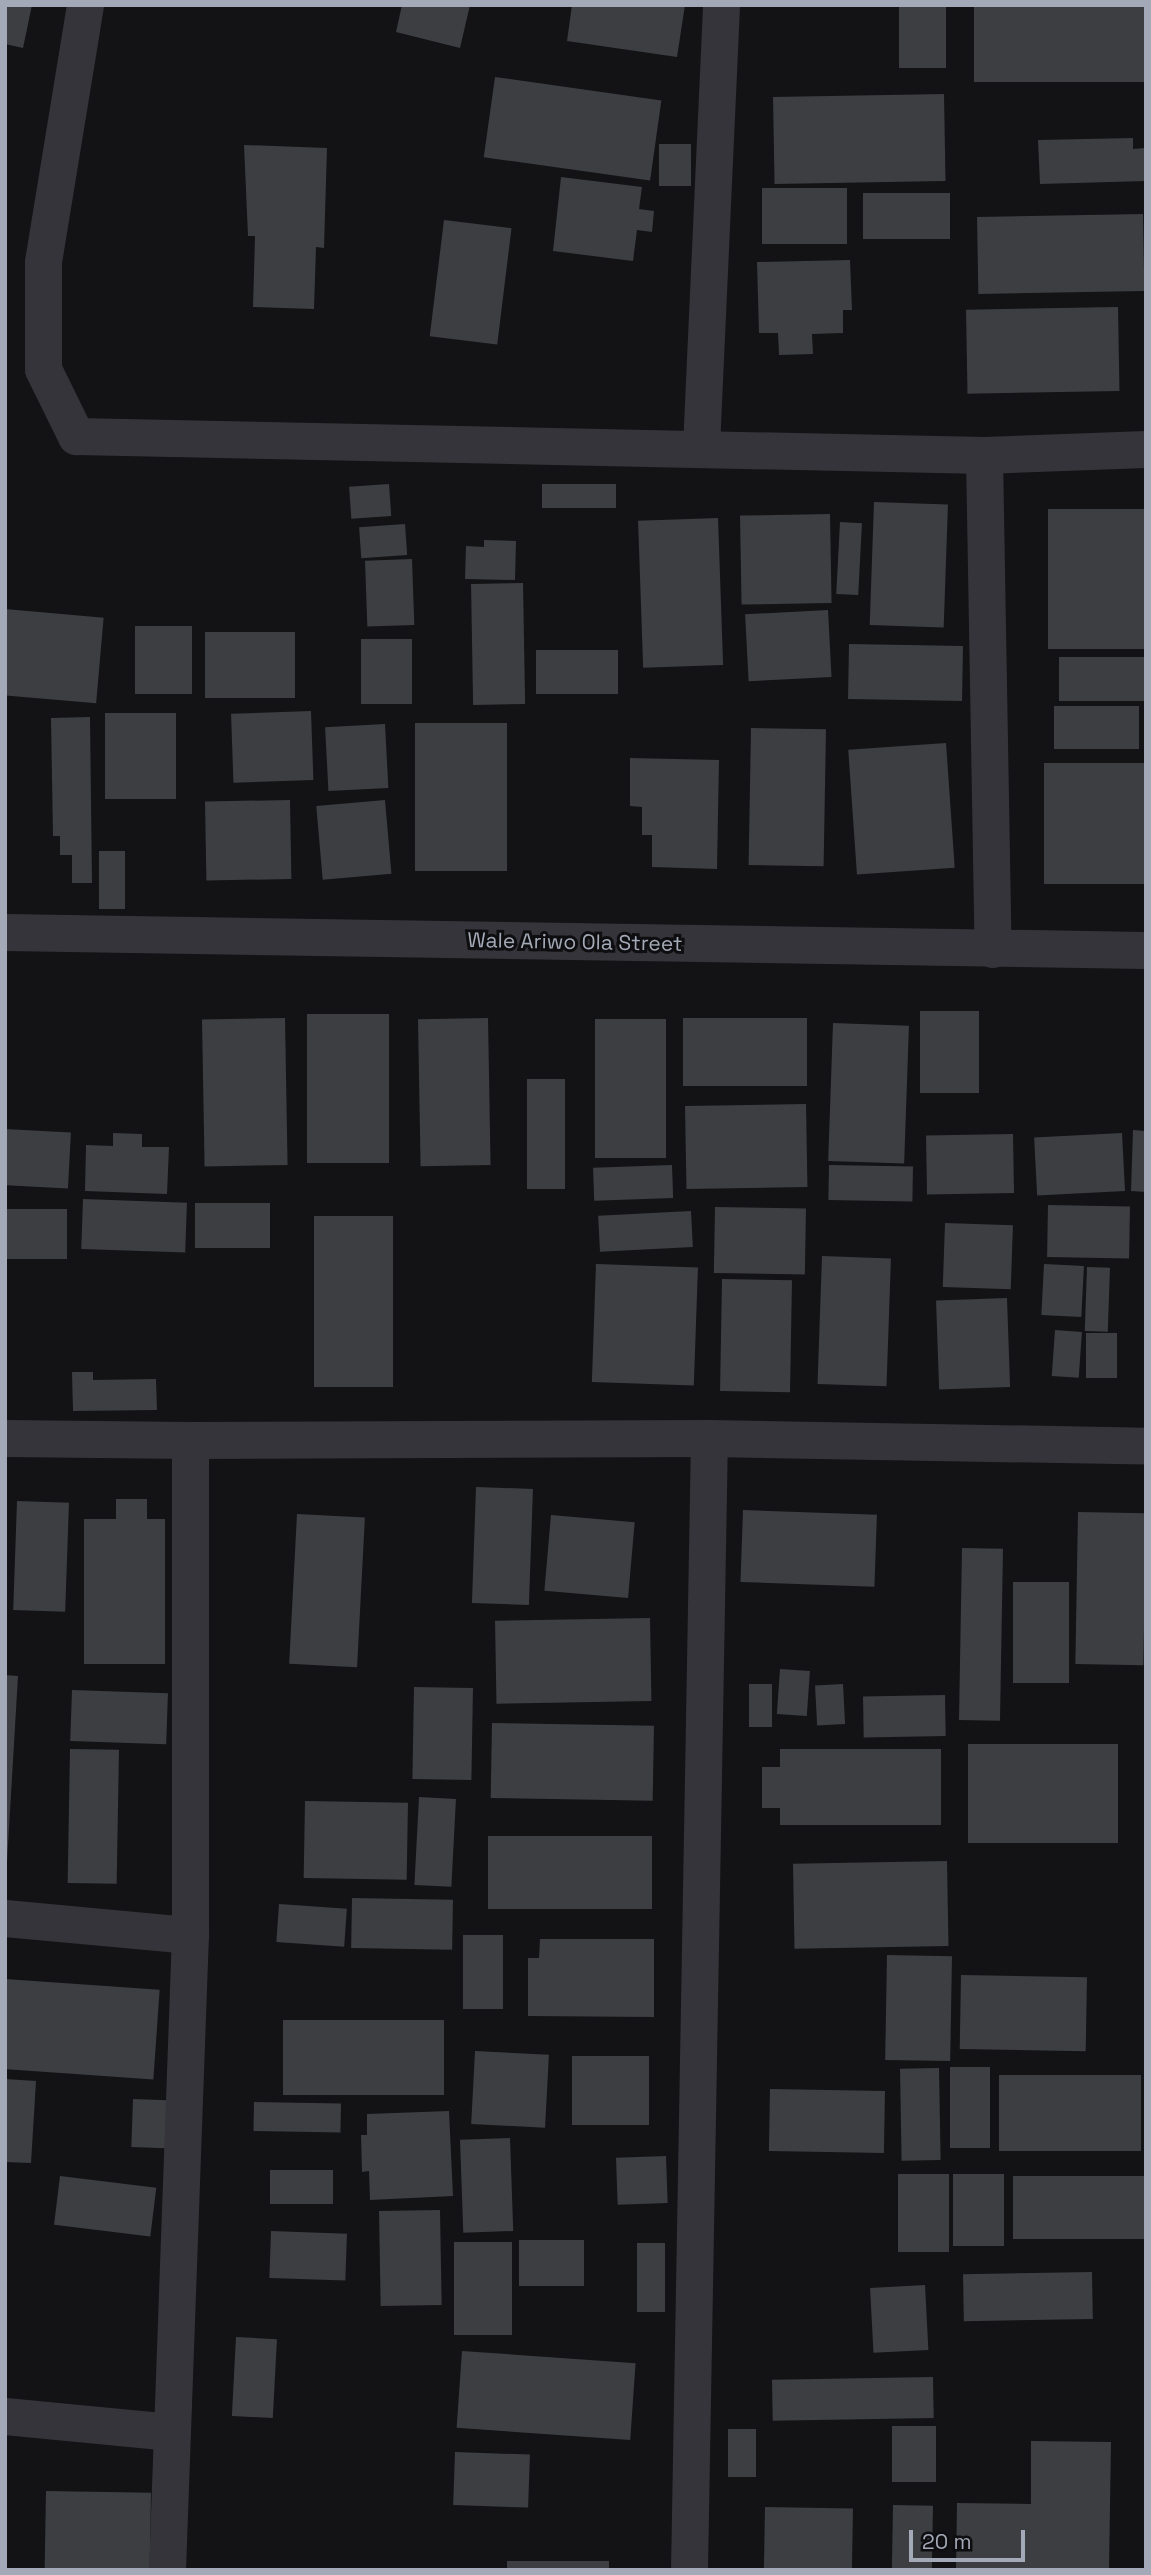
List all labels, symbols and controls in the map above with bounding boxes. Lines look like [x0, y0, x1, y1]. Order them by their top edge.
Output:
street label: Wale Ariwo Ola Street [467, 928, 683, 956]
scale bar [913, 2516, 1028, 2560]
text: 20 m [922, 2528, 972, 2555]

